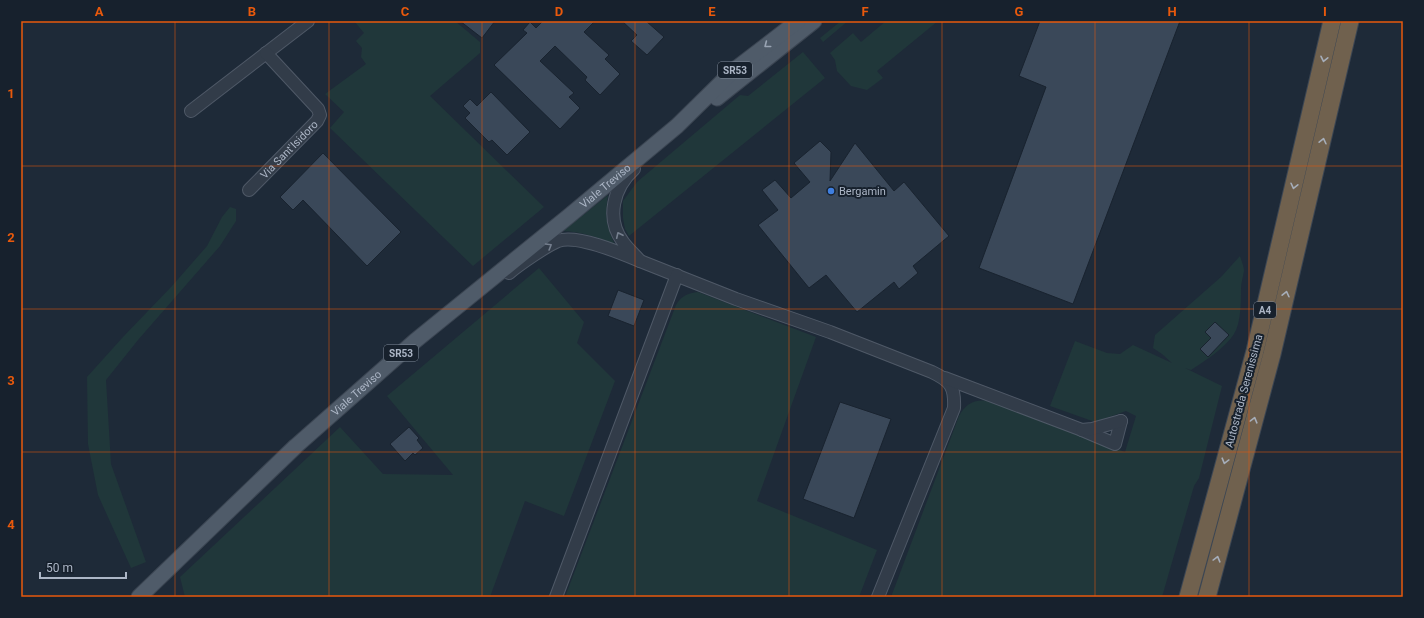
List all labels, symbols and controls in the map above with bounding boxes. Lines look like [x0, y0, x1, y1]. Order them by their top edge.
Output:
text: A [95, 4, 104, 19]
text: B [248, 4, 256, 19]
text: C [401, 4, 410, 19]
text: D [555, 4, 563, 19]
text: E [708, 4, 716, 19]
text: F [861, 4, 869, 19]
text: G [1015, 4, 1024, 19]
text: H [1167, 4, 1177, 19]
text: I [1323, 4, 1327, 19]
one-way arrow [764, 40, 771, 48]
one-way arrow [1320, 56, 1328, 62]
road number: SR53 [718, 62, 752, 78]
text: 1 [7, 86, 15, 101]
street label: Via Sant'Isidoro [258, 118, 320, 181]
one-way arrow [1318, 137, 1326, 144]
street label: Viale Treviso [577, 161, 633, 211]
one-way arrow [1291, 182, 1299, 189]
place label: Bergamin [839, 185, 886, 198]
marker: Bergamin [826, 186, 836, 196]
text: 2 [7, 230, 15, 245]
one-way arrow [616, 231, 624, 239]
one-way arrow [545, 244, 552, 251]
one-way arrow [1282, 291, 1290, 298]
road number: A4 [1254, 302, 1276, 318]
street label: Autostrada Serenissima [1223, 333, 1265, 449]
road number: SR53 [384, 345, 418, 361]
street label: Viale Treviso [328, 367, 384, 418]
text: 3 [7, 373, 15, 388]
one-way arrow [1250, 417, 1258, 424]
one-way arrow [1221, 457, 1230, 464]
text: 4 [7, 517, 15, 532]
scale bar [40, 554, 126, 580]
one-way arrow [1212, 556, 1221, 563]
text: 50 m [46, 561, 73, 575]

